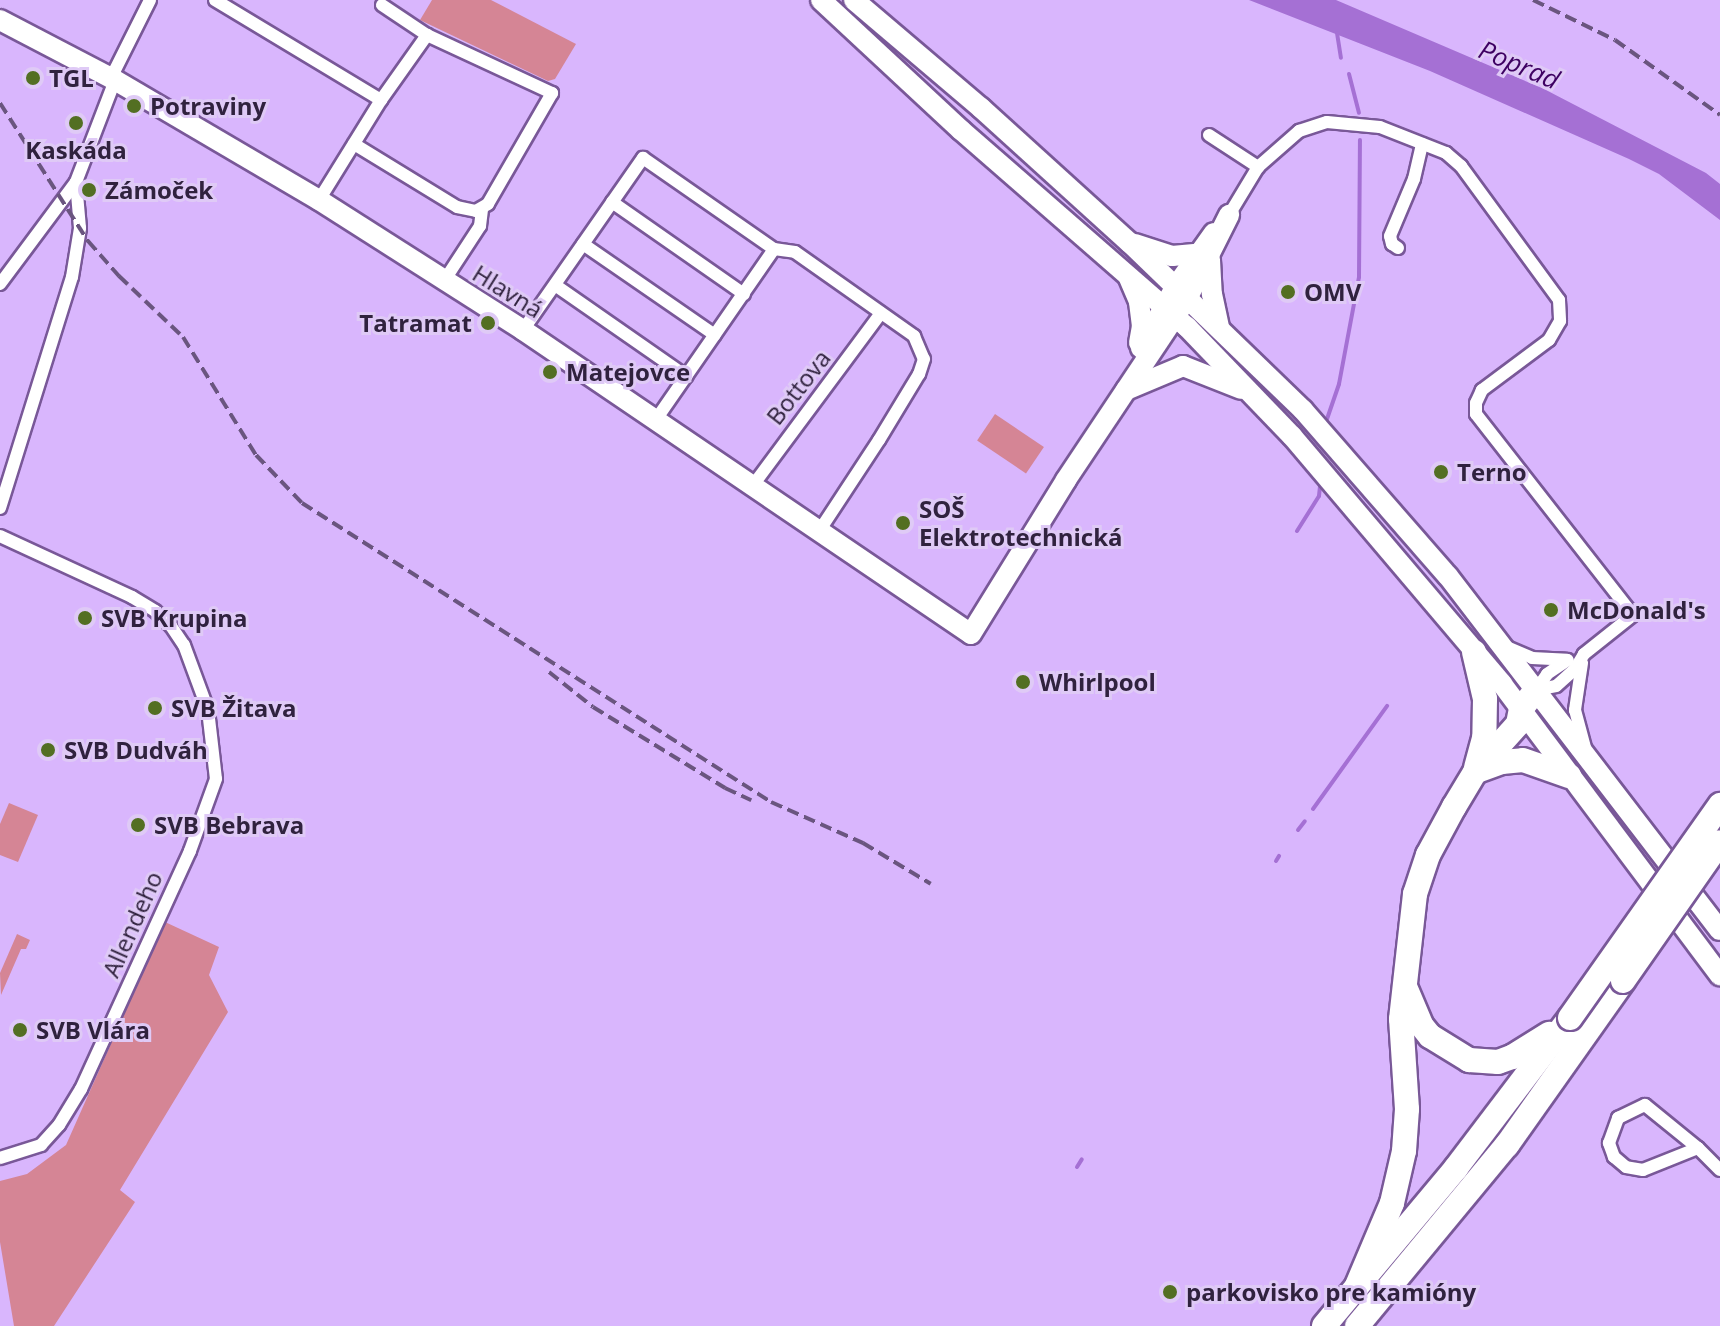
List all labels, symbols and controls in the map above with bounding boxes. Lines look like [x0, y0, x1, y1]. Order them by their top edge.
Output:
water label: Poprad [1474, 34, 1564, 96]
place label: TGL [49, 64, 94, 92]
marker: TGL [24, 69, 42, 87]
place label: Potraviny [150, 92, 266, 120]
marker: Potraviny [125, 97, 143, 115]
marker: Kaskáda [67, 114, 85, 132]
place label: Kaskáda [25, 136, 127, 164]
place label: Zámoček [105, 176, 213, 204]
marker: Zámoček [80, 181, 98, 199]
street label: Hlavná [468, 258, 548, 324]
place label: OMV [1304, 278, 1361, 306]
marker: OMV [1279, 283, 1297, 301]
place label: Tatramat [359, 309, 472, 337]
marker: Tatramat [479, 314, 497, 332]
street label: Bottova [760, 344, 836, 430]
place label: Matejovce [566, 358, 690, 386]
marker: Matejovce [541, 363, 559, 381]
place label: Terno [1457, 458, 1527, 486]
marker: Terno [1432, 463, 1450, 481]
place label: SOŠ Elektrotechnická [919, 495, 1123, 551]
marker: SOŠ Elektrotechnická [894, 514, 912, 532]
place label: McDonald's [1567, 596, 1706, 624]
marker: McDonald's [1542, 601, 1560, 619]
place label: SVB Krupina [101, 604, 248, 632]
marker: SVB Krupina [76, 609, 94, 627]
place label: Whirlpool [1039, 668, 1156, 696]
marker: Whirlpool [1014, 673, 1032, 691]
place label: SVB Žitava [171, 694, 296, 722]
marker: SVB Žitava [146, 699, 164, 717]
place label: SVB Dudváh [64, 736, 208, 764]
marker: SVB Dudváh [39, 741, 57, 759]
place label: SVB Bebrava [154, 811, 304, 839]
marker: SVB Bebrava [129, 816, 147, 834]
street label: Allendeho [96, 867, 168, 981]
place label: SVB Vlára [36, 1016, 150, 1044]
marker: SVB Vlára [11, 1021, 29, 1039]
place label: parkovisko pre kamióny [1186, 1278, 1476, 1306]
marker: parkovisko pre kamióny [1161, 1283, 1179, 1301]

